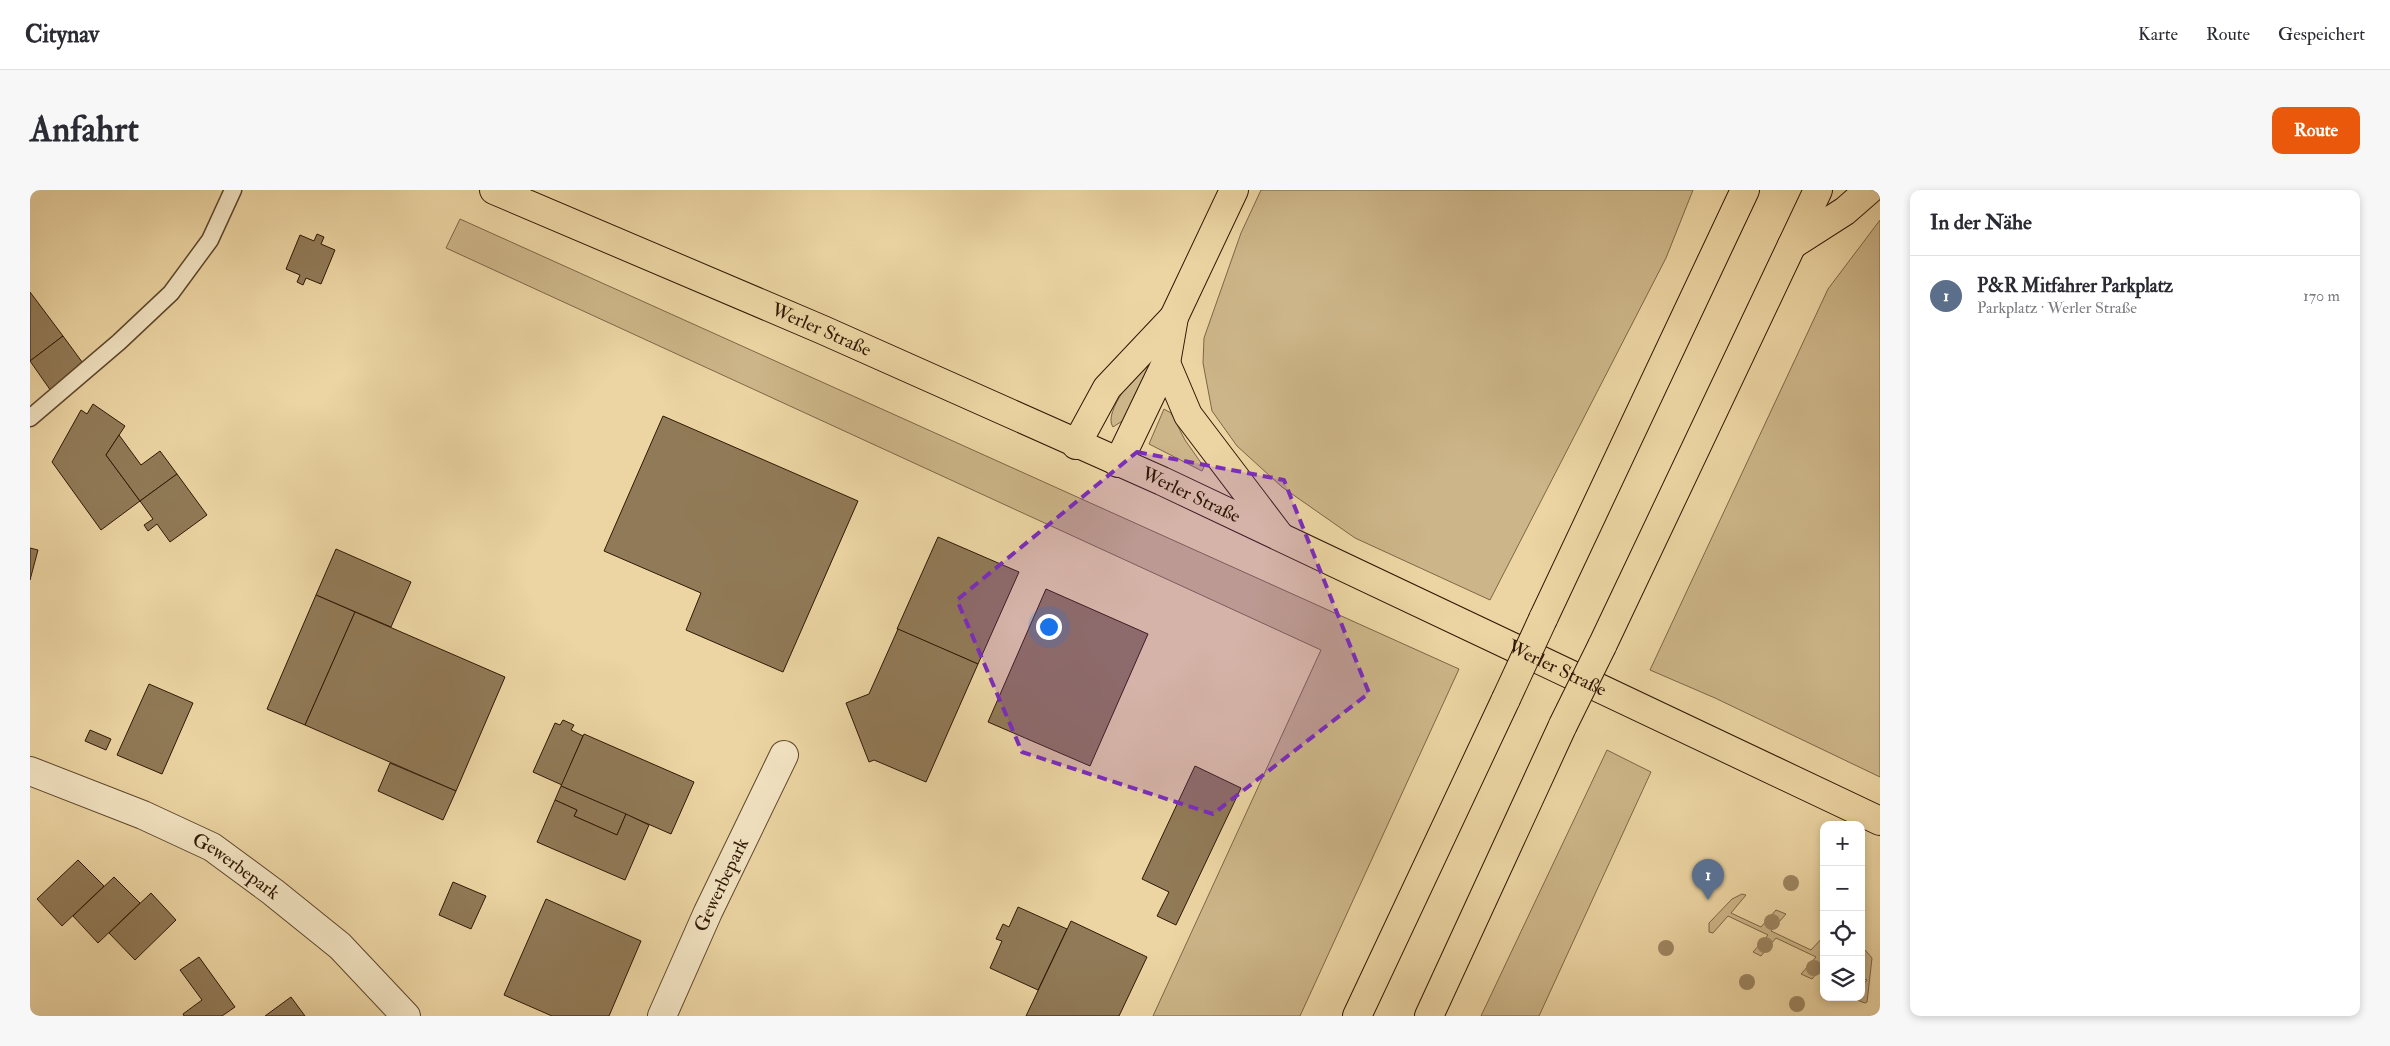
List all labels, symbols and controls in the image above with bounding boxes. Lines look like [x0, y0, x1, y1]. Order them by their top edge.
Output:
text: Citynav [25, 19, 99, 50]
text: Karte [2138, 23, 2178, 46]
text: Route [2206, 23, 2250, 46]
text: Gespeichert [2278, 23, 2365, 46]
button: Route [2272, 107, 2360, 154]
text: Anfahrt [30, 108, 139, 152]
text: In der Nähe [1930, 209, 2032, 236]
text: P&R Mitfahrer Parkplatz [1977, 274, 2173, 298]
text: 1 [1943, 286, 1949, 306]
text: 170 m [2303, 286, 2340, 306]
street label: Werler Straße [767, 297, 875, 362]
text: Parkplatz · Werler Straße [1977, 298, 2137, 318]
street label: Werler Straße [1137, 461, 1244, 528]
your location [1036, 614, 1062, 640]
street label: Werler Straße [1503, 634, 1610, 702]
map controls [1820, 821, 1865, 1001]
button: + [1820, 821, 1865, 866]
street label: Gewerbepark [189, 828, 285, 905]
street label: Gewerbepark [689, 834, 754, 936]
pin: 1 [1692, 859, 1724, 900]
button: − [1820, 866, 1865, 911]
button: locate [1820, 911, 1865, 956]
button: layers [1820, 956, 1865, 1001]

